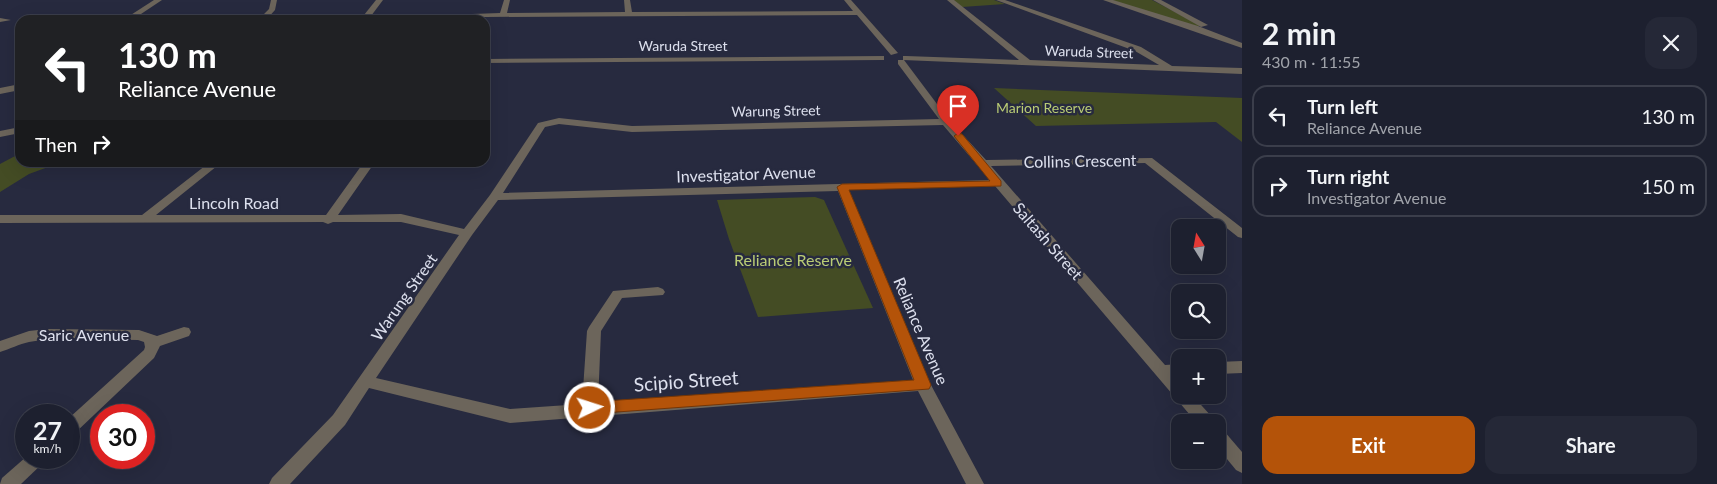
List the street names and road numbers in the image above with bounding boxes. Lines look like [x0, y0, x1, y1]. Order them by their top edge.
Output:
street label: Waruda Street [639, 37, 727, 54]
street label: Waruda Street [1044, 41, 1134, 62]
street label: Warung Street [731, 101, 821, 120]
street label: Collins Crescent [1023, 150, 1137, 171]
street label: Investigator Avenue [676, 162, 816, 185]
street label: Lincoln Road [189, 193, 279, 212]
street label: Saltash Street [1010, 198, 1087, 283]
street label: Warung Street [367, 249, 441, 344]
street label: Reliance Avenue [890, 274, 953, 387]
street label: Saric Avenue [39, 325, 129, 344]
street label: Scipio Street [633, 365, 739, 396]

